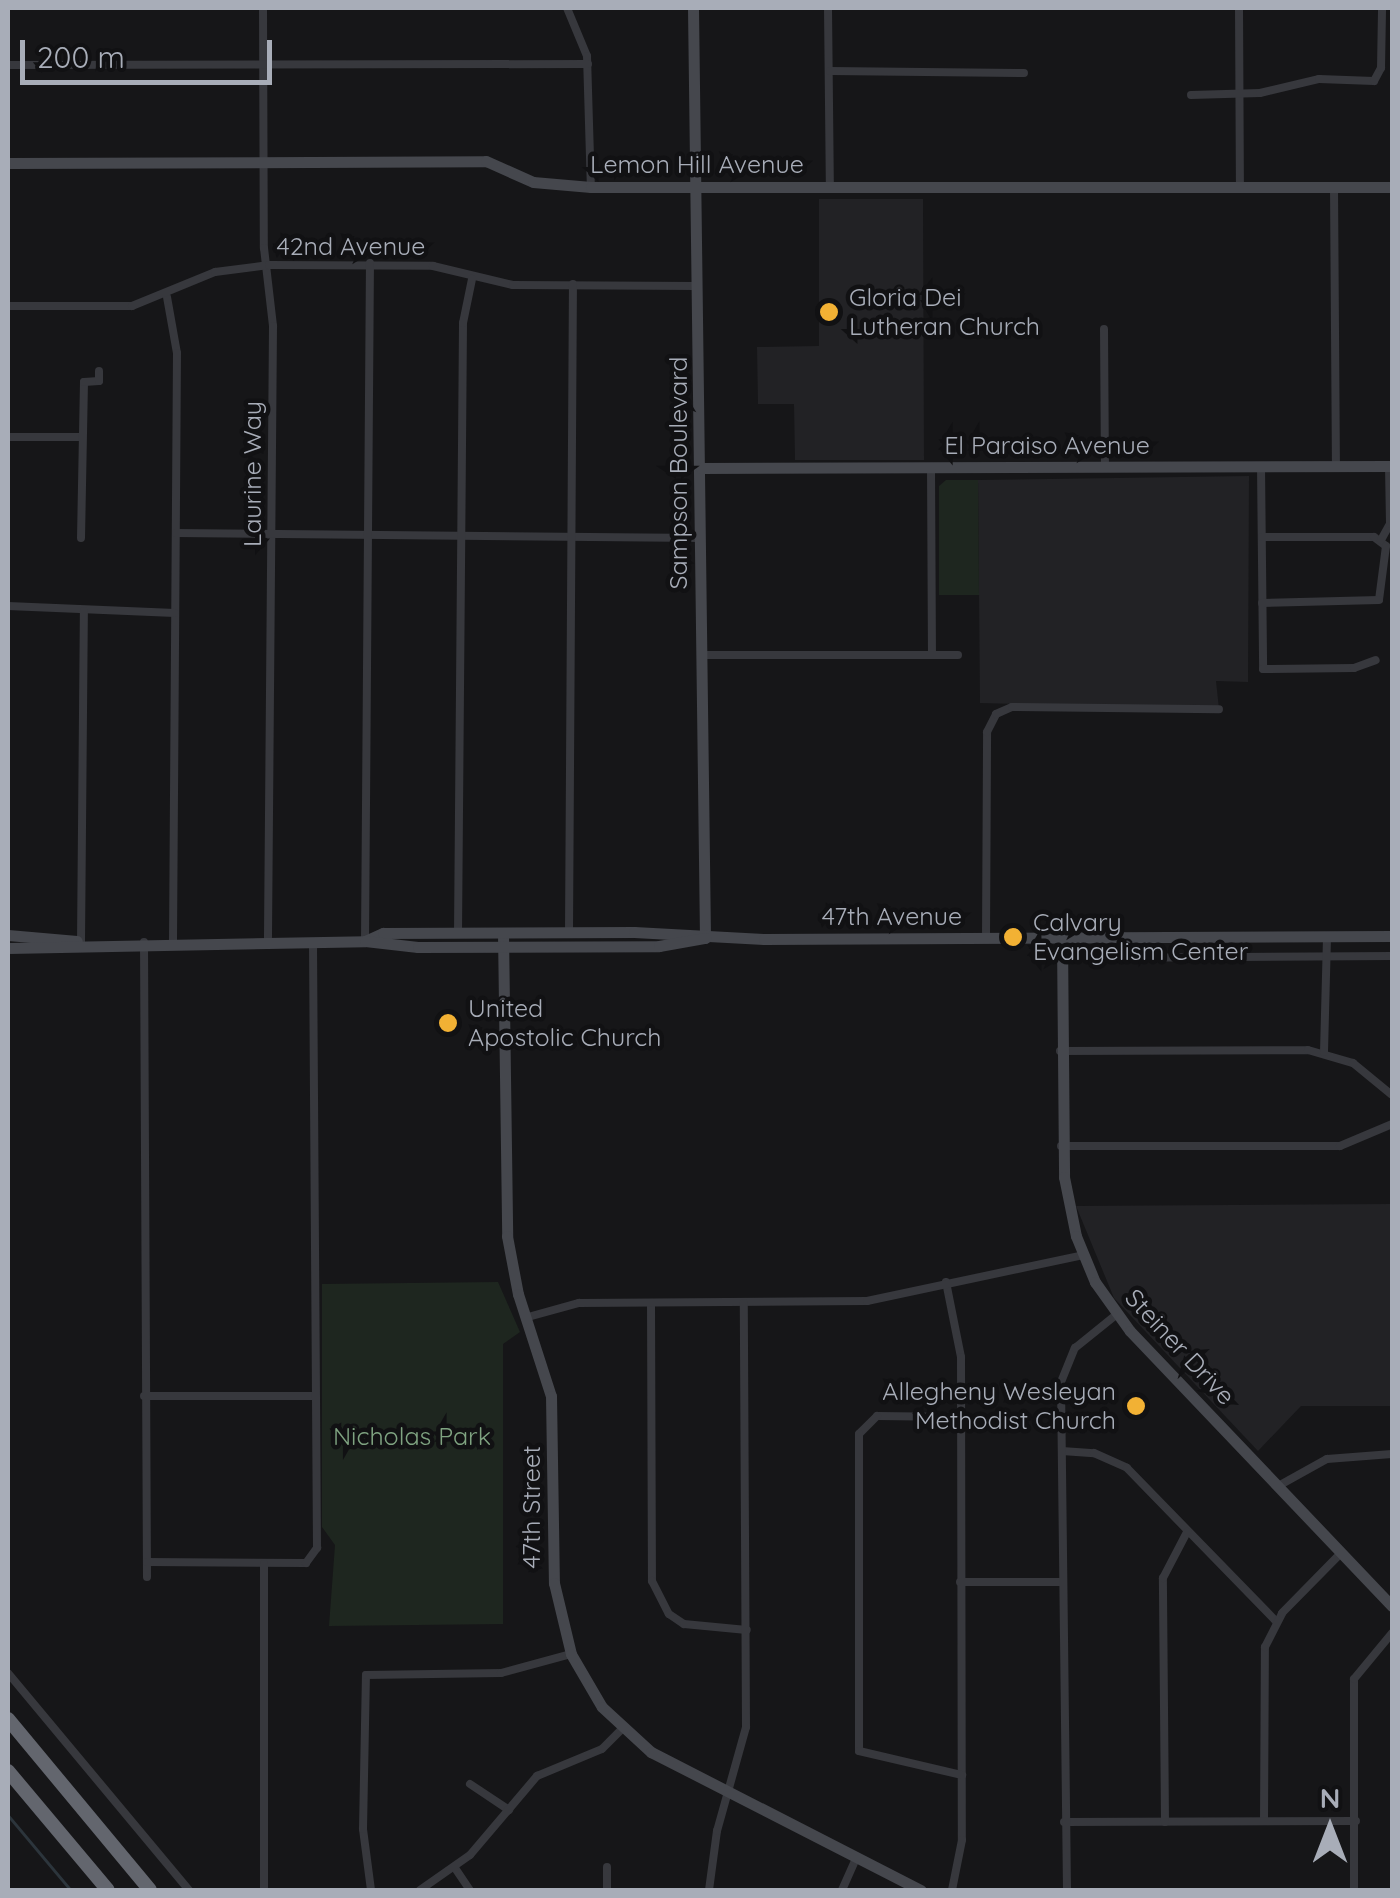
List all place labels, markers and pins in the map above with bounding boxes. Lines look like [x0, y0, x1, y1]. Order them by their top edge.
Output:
place label: Gloria Dei Lutheran Church [849, 283, 1040, 342]
marker: Gloria Dei Lutheran Church [818, 301, 840, 323]
place label: Calvary Evangelism Center [1033, 908, 1248, 967]
marker: Calvary Evangelism Center [1002, 926, 1024, 948]
place label: United Apostolic Church [468, 994, 661, 1053]
marker: United Apostolic Church [437, 1012, 459, 1034]
place label: Allegheny Wesleyan Methodist Church [882, 1377, 1116, 1436]
marker: Allegheny Wesleyan Methodist Church [1125, 1395, 1147, 1417]

